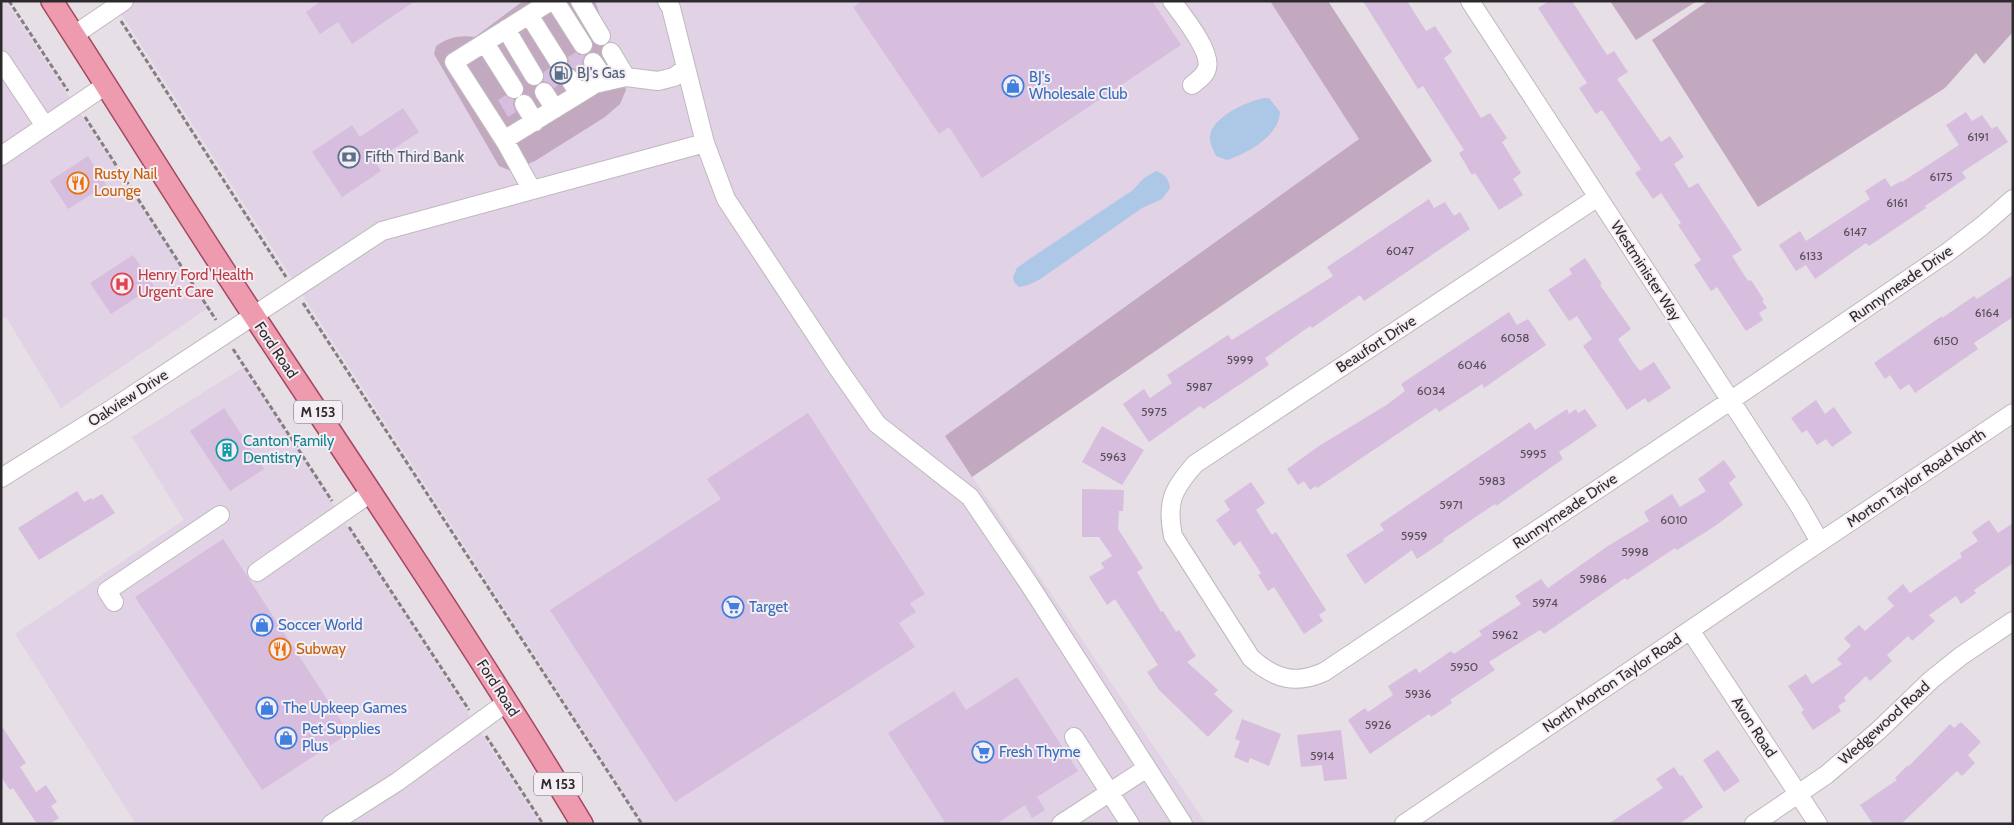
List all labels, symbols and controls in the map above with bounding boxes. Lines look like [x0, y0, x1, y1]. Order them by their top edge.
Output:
fuel station icon: BJ's Gas [549, 61, 573, 85]
place label: BJ's Gas [577, 64, 625, 82]
place label: BJ's Wholesale Club [1029, 68, 1128, 103]
shop icon: BJ's Wholesale Club [1001, 74, 1025, 98]
house number: 6191 [1967, 129, 1989, 144]
bank icon: Fifth Third Bank [337, 145, 361, 169]
place label: Fifth Third Bank [365, 148, 464, 166]
place label: Rusty Nail Lounge [94, 165, 158, 200]
house number: 6175 [1929, 169, 1953, 184]
restaurant icon: Rusty Nail Lounge [66, 171, 90, 195]
house number: 6161 [1886, 195, 1908, 210]
street label: Westminister Way [1607, 218, 1685, 325]
house number: 6147 [1843, 224, 1867, 239]
street label: Runnymeade Drive [1846, 241, 1956, 326]
house number: 6047 [1386, 243, 1414, 258]
house number: 6133 [1799, 248, 1823, 263]
place label: Henry Ford Health Urgent Care [138, 266, 254, 301]
hospital icon: Henry Ford Health Urgent Care [110, 272, 134, 296]
house number: 6164 [1975, 305, 1999, 320]
street label: Beaufort Drive [1333, 311, 1420, 376]
street label: Ford Road [251, 318, 301, 382]
house number: 6058 [1501, 330, 1529, 345]
house number: 6150 [1933, 333, 1959, 348]
house number: 5999 [1227, 352, 1254, 367]
house number: 6046 [1458, 357, 1487, 372]
street label: Oakview Drive [85, 365, 172, 430]
house number: 5987 [1186, 379, 1212, 394]
house number: 6034 [1417, 383, 1445, 398]
road number: M 153 [294, 401, 342, 424]
house number: 5975 [1141, 404, 1167, 419]
street label: Morton Taylor Road North [1843, 425, 1989, 531]
place label: Canton Family Dentistry [243, 432, 335, 467]
building icon: Canton Family Dentistry [215, 438, 239, 462]
house number: 5995 [1520, 446, 1546, 461]
house number: 5963 [1100, 449, 1126, 464]
street label: Runnymeade Drive [1509, 469, 1621, 553]
house number: 5983 [1478, 473, 1506, 488]
house number: 5971 [1439, 497, 1463, 512]
house number: 6010 [1660, 512, 1688, 527]
house number: 5959 [1401, 528, 1427, 543]
house number: 5998 [1621, 544, 1649, 559]
house number: 5986 [1579, 571, 1607, 586]
supermarket icon: Target [721, 595, 745, 619]
house number: 5974 [1532, 595, 1558, 610]
place label: Target [749, 598, 788, 616]
shop icon: Soccer World [250, 613, 274, 637]
place label: Soccer World [278, 616, 363, 634]
house number: 5962 [1492, 627, 1518, 642]
street label: North Morton Taylor Road [1539, 630, 1685, 736]
restaurant icon: Subway [268, 637, 292, 661]
place label: Subway [296, 640, 346, 658]
street label: Ford Road [473, 656, 523, 720]
house number: 5950 [1450, 659, 1478, 674]
street label: Wedgewood Road [1835, 677, 1933, 769]
house number: 5936 [1405, 686, 1431, 701]
street label: Avon Road [1728, 693, 1780, 761]
shop icon: The Upkeep Games [255, 696, 279, 720]
place label: The Upkeep Games [283, 699, 407, 717]
house number: 5926 [1365, 717, 1391, 732]
place label: Pet Supplies Plus [302, 720, 380, 755]
shop icon: Pet Supplies Plus [274, 726, 298, 750]
supermarket icon: Fresh Thyme [971, 740, 995, 764]
place label: Fresh Thyme [999, 743, 1081, 761]
house number: 5914 [1310, 748, 1334, 763]
road number: M 153 [534, 772, 582, 796]

